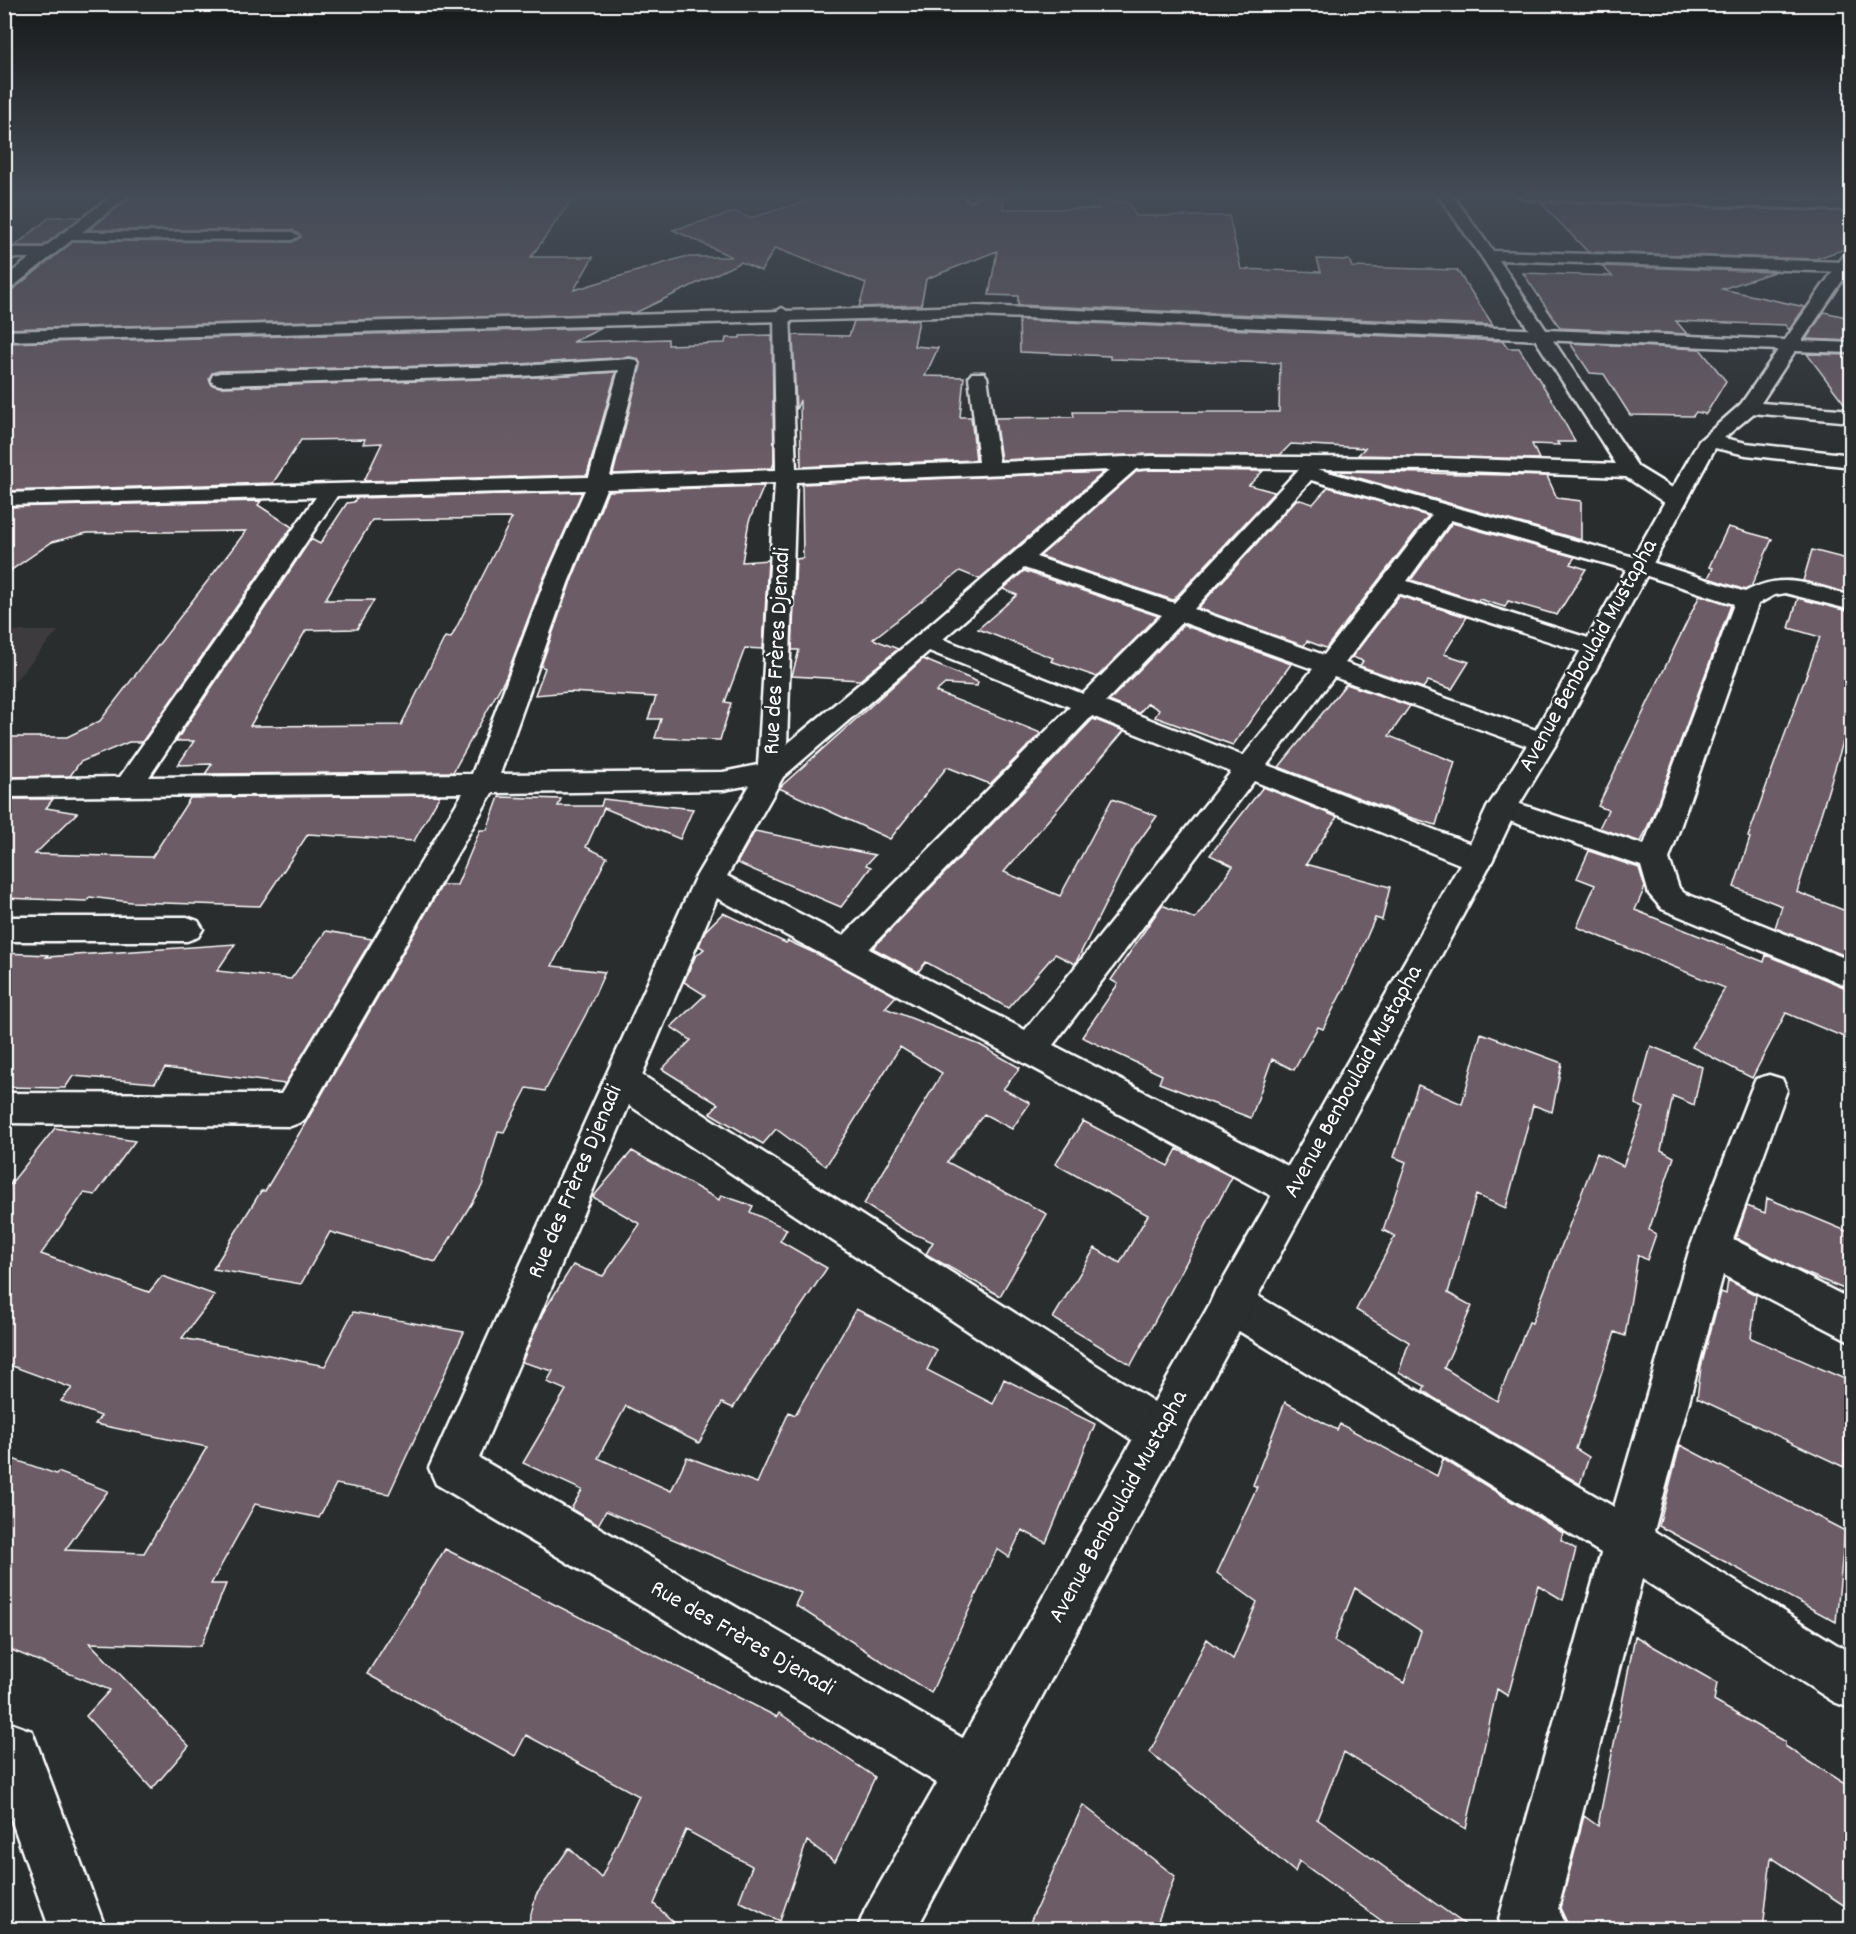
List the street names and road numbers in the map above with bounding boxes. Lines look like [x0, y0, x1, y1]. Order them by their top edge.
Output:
street label: Avenue Benboulaid Mustapha [1511, 533, 1668, 779]
street label: Rue des Frères Djenadi [756, 546, 800, 756]
street label: Avenue Benboulaid Mustapha [1276, 959, 1433, 1205]
street label: Rue des Frères Djenadi [520, 1080, 632, 1284]
street label: Avenue Benboulaid Mustapha [1041, 1384, 1198, 1630]
street label: Rue des Frères Djenadi [644, 1572, 840, 1706]

